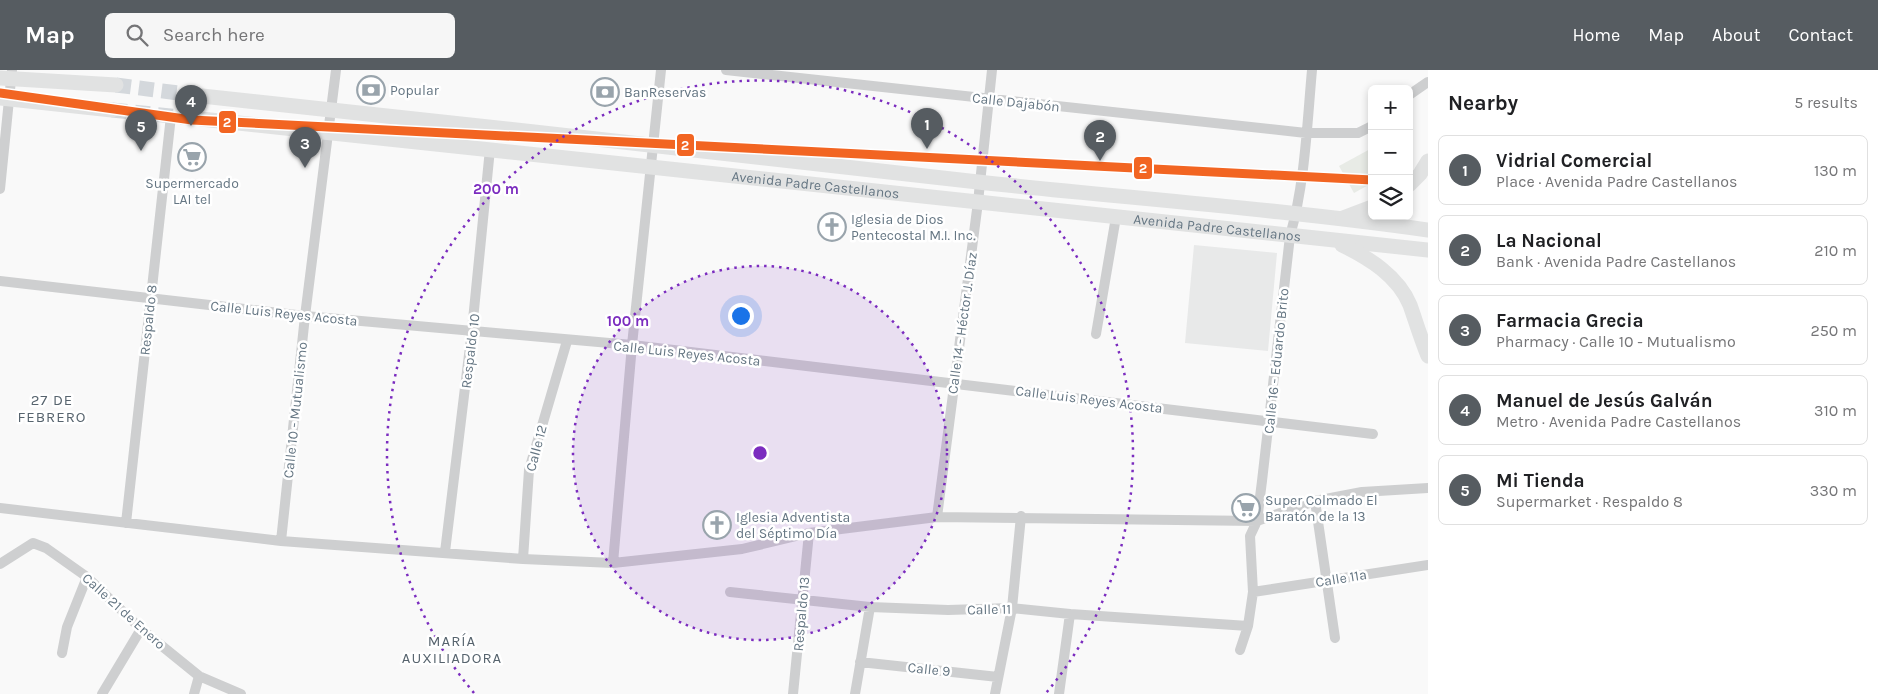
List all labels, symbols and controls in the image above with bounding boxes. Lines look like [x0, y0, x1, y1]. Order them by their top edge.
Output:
search box [105, 13, 455, 58]
text: Map [25, 21, 75, 49]
icon: search [123, 21, 151, 49]
text: Search here [163, 24, 265, 46]
text: Home [1572, 24, 1620, 46]
text: Map [1648, 24, 1684, 46]
text: About [1712, 24, 1761, 46]
text: Contact [1789, 24, 1853, 46]
bank icon: Popular [356, 75, 386, 105]
bank icon: BanReservas [590, 77, 620, 107]
place label: Popular [390, 82, 440, 99]
place label: BanReservas [624, 84, 706, 101]
pin: 4 [175, 85, 207, 126]
map controls [1368, 85, 1413, 220]
button: + [1368, 85, 1413, 130]
street label: Calle Dajabón [971, 89, 1061, 116]
text: Nearby [1448, 91, 1518, 115]
text: 5 results [1794, 93, 1858, 112]
pin: 1 [911, 108, 943, 149]
pin: 5 [125, 110, 157, 151]
line badge: 2 [218, 110, 237, 134]
text: 2 [223, 114, 231, 131]
pin: 2 [1084, 120, 1116, 161]
pin: 3 [289, 127, 321, 168]
button: − [1368, 130, 1413, 175]
line badge: 2 [676, 133, 695, 157]
text: 2 [681, 137, 689, 154]
supermarket icon: Supermercado LAI tel [177, 142, 207, 172]
text: Vidrial Comercial [1496, 150, 1652, 172]
line badge: 2 [1133, 156, 1153, 180]
text: 2 [1139, 160, 1147, 177]
text: 1 [1462, 161, 1468, 180]
text: 130 m [1814, 161, 1857, 180]
street label: Avenida Padre Castellanos [731, 168, 900, 203]
text: Place · Avenida Padre Castellanos [1496, 172, 1737, 191]
place label: Supermercado LAI tel [145, 175, 239, 208]
button: layers [1368, 175, 1413, 220]
text: 200 m [473, 180, 519, 198]
place label: Iglesia de Dios Pentecostal M.I. Inc. [851, 211, 976, 244]
street label: Avenida Padre Castellanos [1132, 211, 1302, 245]
church icon: Iglesia de Dios Pentecostal M.I. Inc. [817, 212, 847, 242]
text: La Nacional [1496, 230, 1602, 252]
text: 2 [1460, 241, 1470, 260]
text: 210 m [1814, 241, 1857, 260]
street label: Calle 14 - Héctor J. Díaz [944, 251, 981, 395]
text: Bank · Avenida Padre Castellanos [1496, 252, 1736, 271]
street label: Respaldo 8 [136, 284, 161, 356]
street label: Calle 16 - Eduardo Brito [1260, 287, 1293, 435]
street label: Calle Luis Reyes Acosta [210, 297, 358, 330]
your location [728, 303, 754, 329]
text: Farmacia Grecia [1496, 310, 1644, 332]
text: 100 m [607, 312, 649, 330]
street label: Respaldo 10 [457, 313, 484, 389]
text: 3 [1460, 321, 1470, 340]
text: 250 m [1810, 321, 1857, 340]
text: Pharmacy · Calle 10 - Mutualismo [1496, 332, 1736, 351]
street label: Calle Luis Reyes Acosta [613, 337, 761, 370]
street label: Calle 10 - Mutualismo [280, 341, 311, 479]
street label: Calle Luis Reyes Acosta [1014, 382, 1163, 417]
text: Manuel de Jesús Galván [1496, 390, 1713, 412]
district label: 27 DE FEBRERO [17, 391, 87, 426]
text: 4 [1460, 401, 1470, 420]
text: 310 m [1814, 401, 1857, 420]
text: Metro · Avenida Padre Castellanos [1496, 412, 1741, 431]
street label: Calle 12 [522, 423, 551, 473]
centre of rings [751, 444, 769, 462]
text: Mi Tienda [1496, 470, 1585, 492]
text: 5 [1460, 481, 1470, 500]
text: 330 m [1810, 481, 1857, 500]
place label: Super Colmado El Baratón de la 13 [1265, 492, 1378, 525]
text: Supermarket · Respaldo 8 [1496, 492, 1683, 511]
supermarket icon: Super Colmado El Baratón de la 13 [1231, 493, 1261, 523]
place label: Iglesia Adventista del Séptimo Día [736, 509, 850, 542]
church icon: Iglesia Adventista del Séptimo Día [702, 510, 732, 540]
street label: Calle 11a [1314, 566, 1368, 591]
street label: Calle 21 de Enero [79, 570, 169, 653]
street label: Respaldo 13 [790, 576, 813, 652]
street label: Calle 11 [967, 601, 1011, 618]
district label: MARÍA AUXILIADORA [402, 632, 502, 667]
street label: Calle 9 [907, 659, 951, 680]

